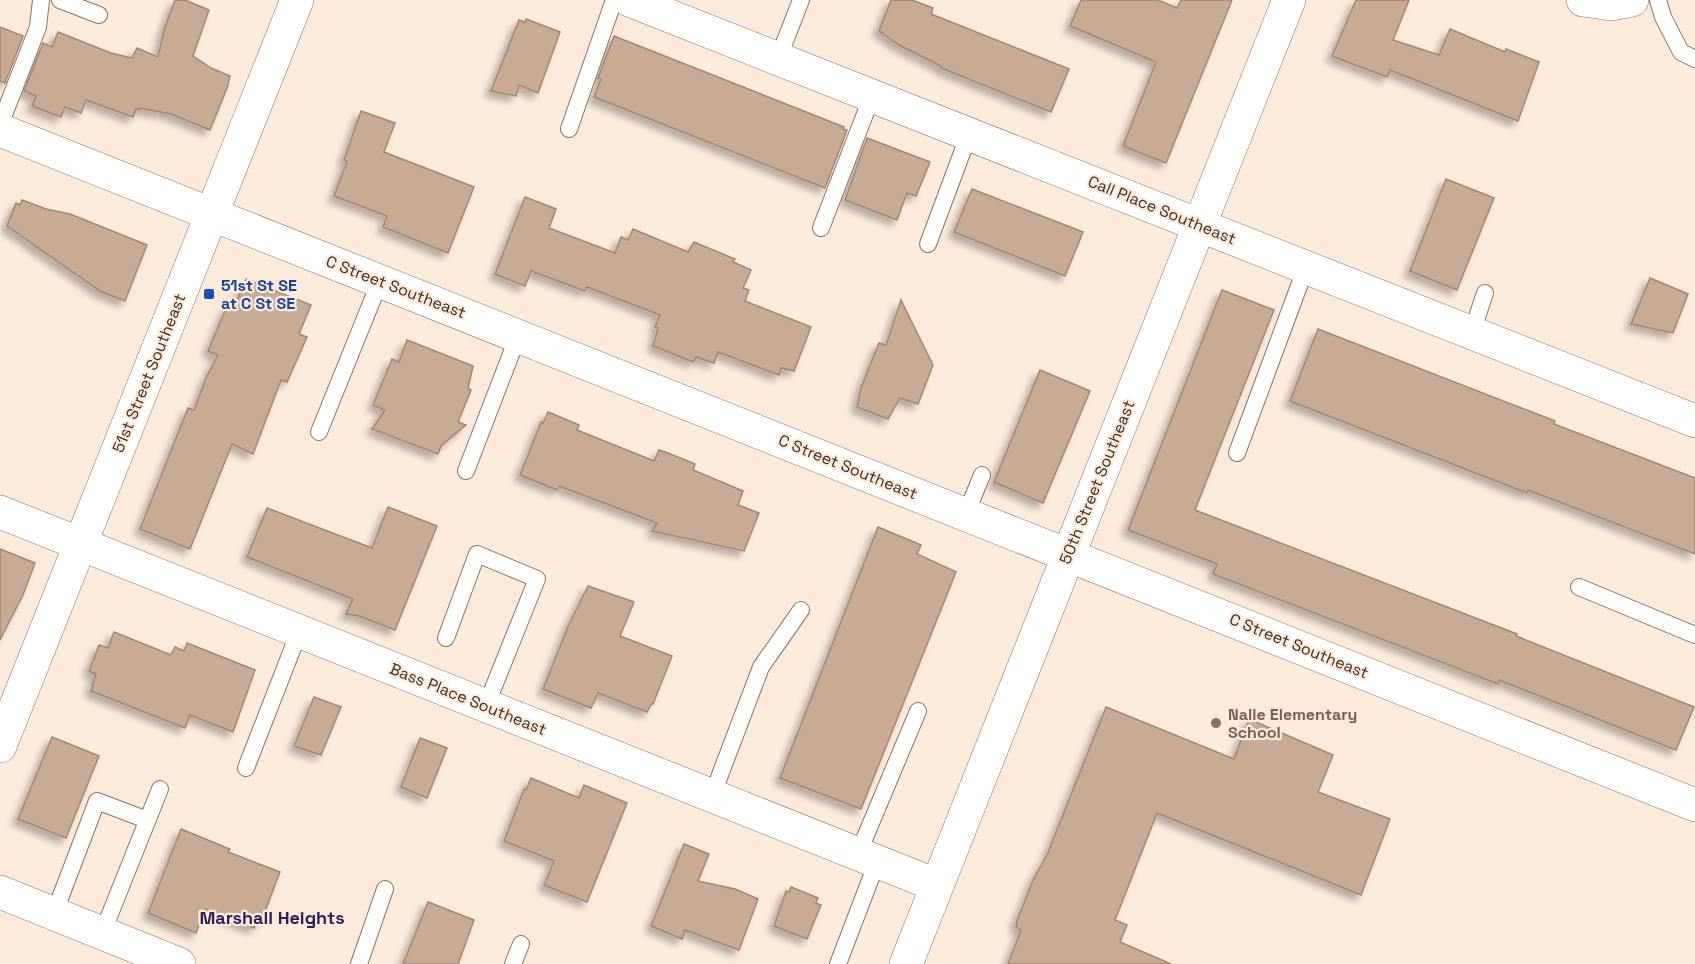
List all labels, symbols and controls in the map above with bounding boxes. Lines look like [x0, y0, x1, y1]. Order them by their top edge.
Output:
street label: Call Place Southeast [1085, 171, 1239, 249]
street label: C Street Southeast [323, 251, 469, 323]
place label: 51st St SE at C St SE [221, 275, 297, 314]
marker: 51st St SE at C St SE [202, 287, 216, 301]
street label: 51st Street Southeast [107, 290, 191, 456]
street label: 50th Street Southeast [1054, 397, 1140, 567]
street label: C Street Southeast [775, 429, 921, 505]
street label: C Street Southeast [1226, 608, 1372, 684]
street label: Bass Place Southeast [387, 658, 549, 740]
place label: Nalle Elementary School [1228, 704, 1357, 743]
marker: Nalle Elementary School [1209, 716, 1223, 730]
district label: Marshall Heights [199, 906, 345, 929]

